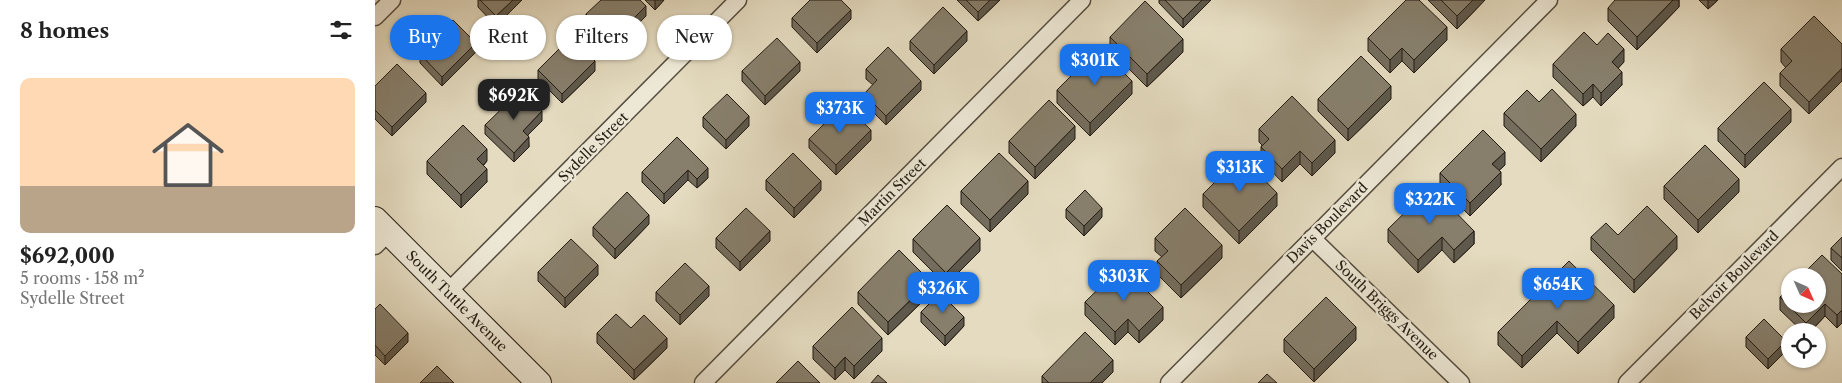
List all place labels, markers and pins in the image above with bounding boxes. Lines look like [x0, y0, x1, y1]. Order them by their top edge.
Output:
pin: $301K [1060, 44, 1130, 86]
pin: $692K [479, 78, 549, 121]
pin: $373K [805, 92, 875, 134]
pin: $313K [1205, 150, 1275, 193]
pin: $322K [1395, 182, 1465, 225]
pin: $303K [1089, 260, 1159, 302]
pin: $654K [1523, 268, 1593, 310]
pin: $326K [908, 272, 978, 314]

